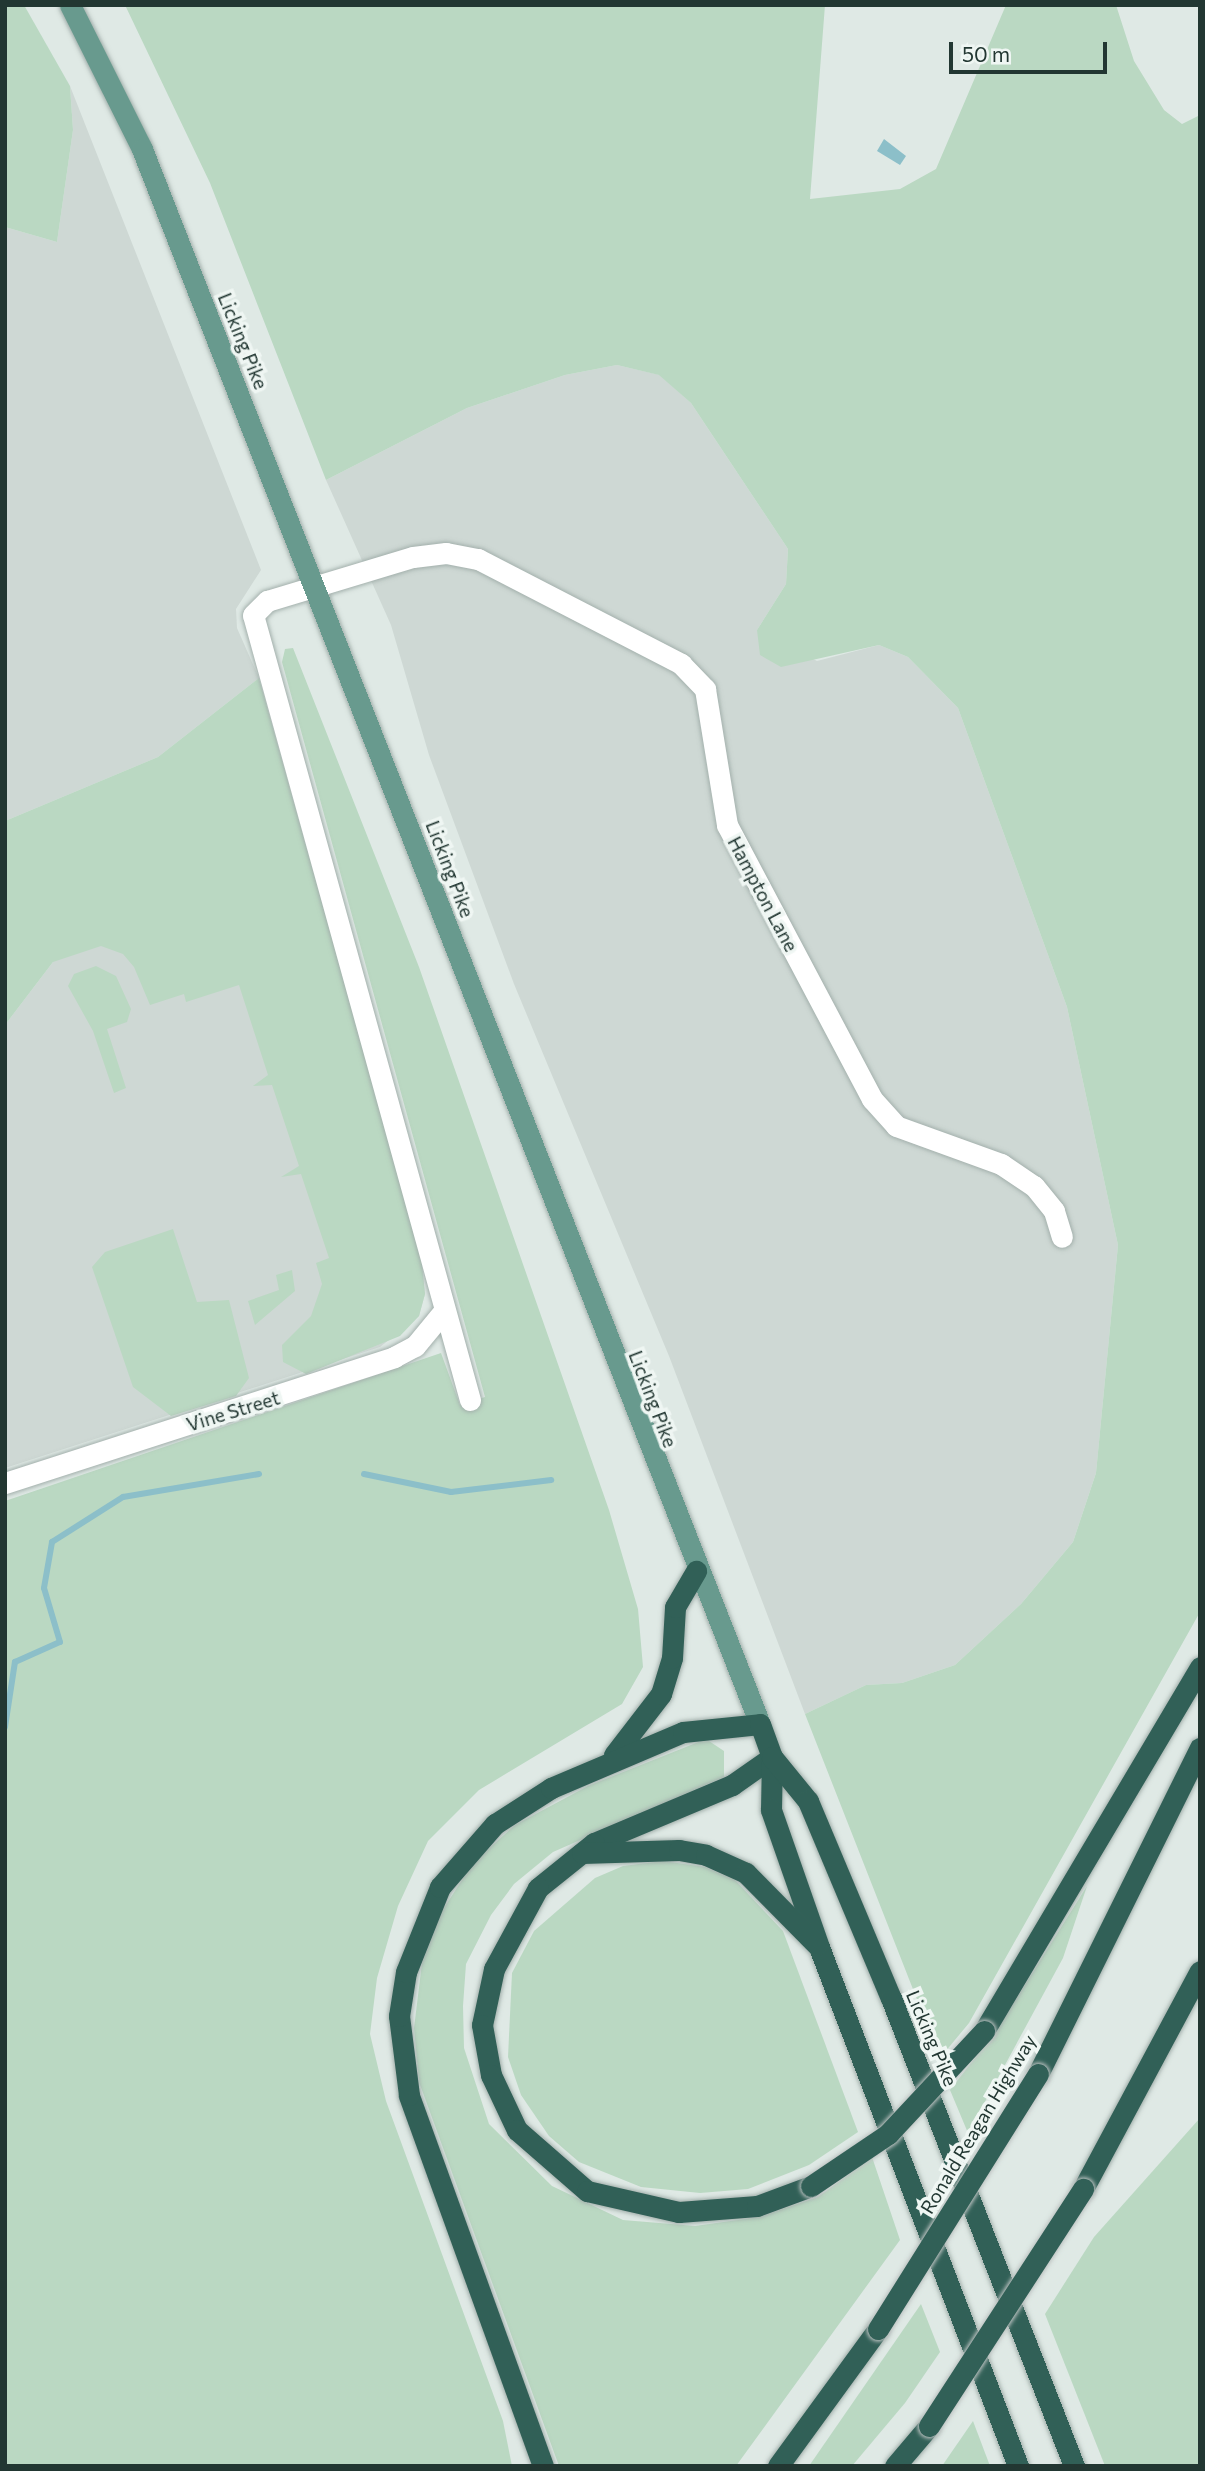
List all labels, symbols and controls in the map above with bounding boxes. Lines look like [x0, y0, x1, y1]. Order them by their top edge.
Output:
scale bar [953, 28, 1110, 72]
text: 50 m [962, 41, 1010, 66]
street label: Licking Pike [213, 290, 273, 392]
street label: Licking Pike [421, 817, 479, 921]
street label: Hampton Lane [723, 833, 803, 955]
street label: Licking Pike [624, 1347, 682, 1451]
street label: Vine Street [184, 1386, 282, 1436]
street label: Licking Pike [902, 1987, 962, 2089]
street label: Ronald Reagan Highway [915, 2030, 1041, 2218]

